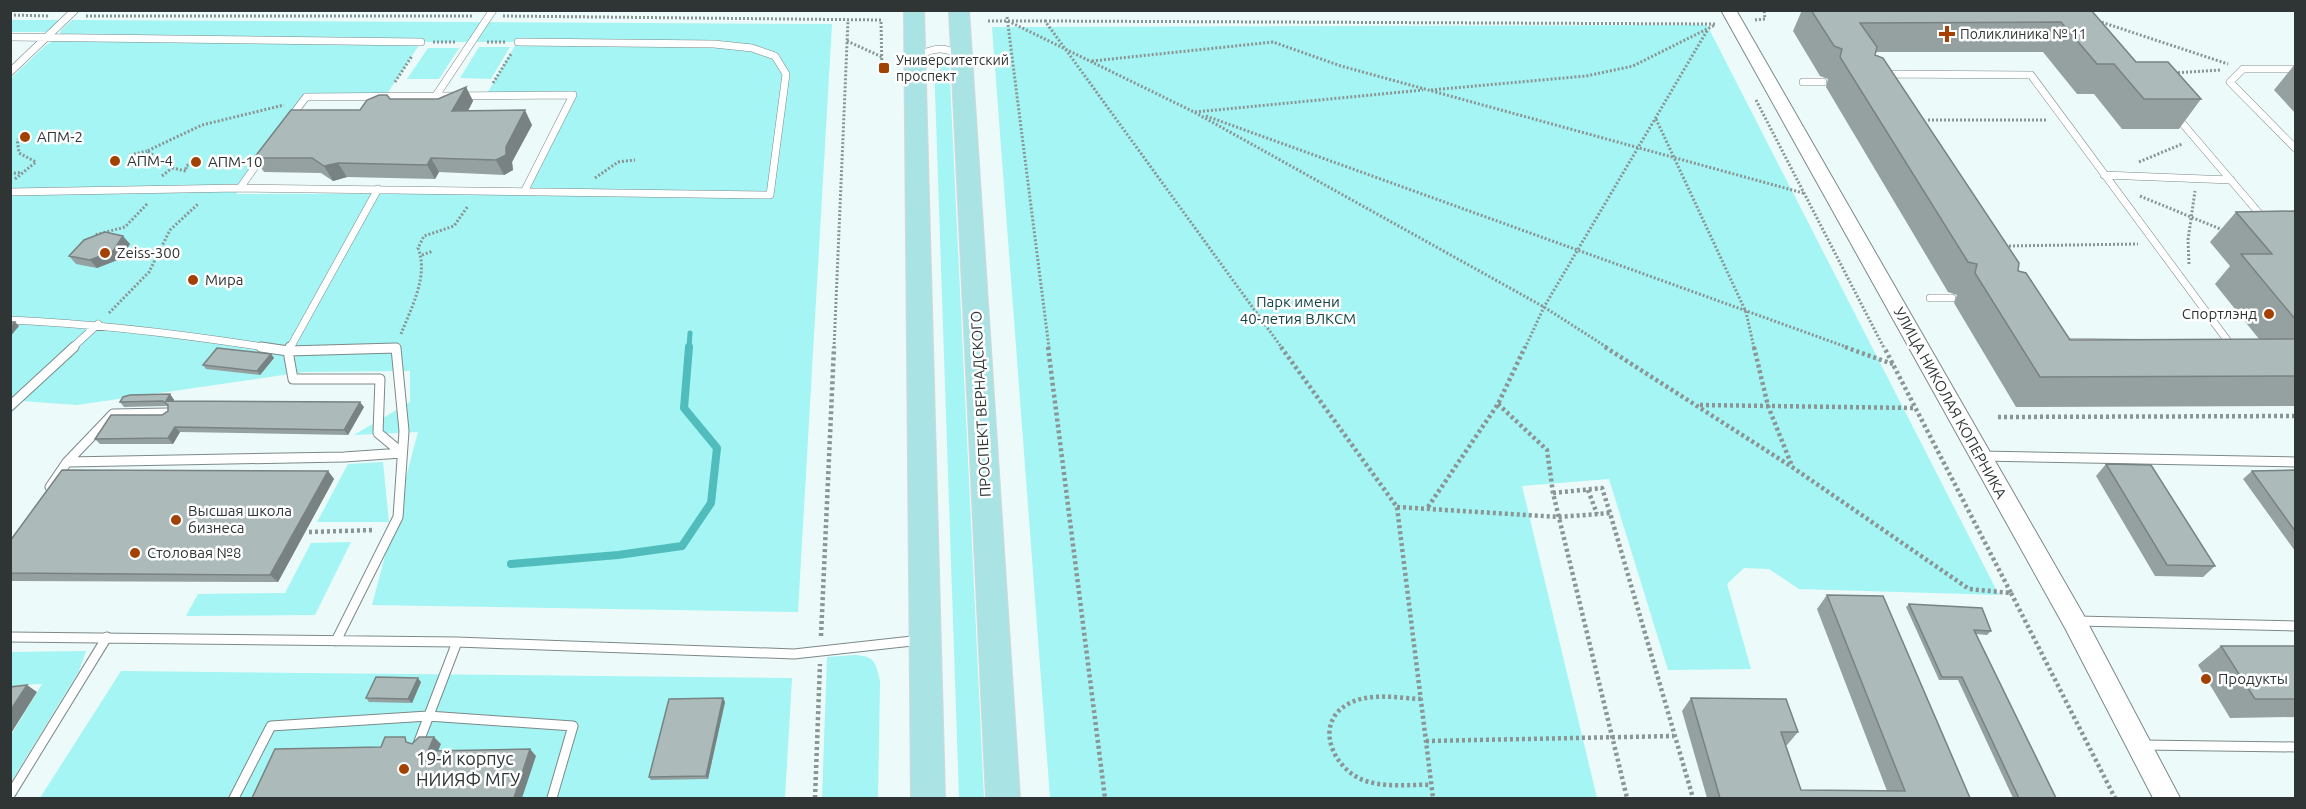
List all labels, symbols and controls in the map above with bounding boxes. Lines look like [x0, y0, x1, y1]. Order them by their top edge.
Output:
marker: Поликлиника № 11 [1938, 25, 1956, 43]
place label: Поликлиника № 11 [1960, 26, 2087, 42]
place label: Университетский проспект [896, 52, 1009, 84]
marker: Университетский проспект [877, 61, 891, 75]
place label: АПМ-2 [37, 128, 83, 145]
marker: АПМ-2 [18, 130, 32, 144]
place label: АПМ-4 [127, 152, 173, 169]
place label: АПМ-10 [208, 153, 262, 170]
marker: АПМ-4 [108, 154, 122, 168]
marker: АПМ-10 [189, 155, 203, 169]
place label: Zeiss-300 [117, 244, 180, 261]
marker: Zeiss-300 [98, 246, 112, 260]
place label: Мира [205, 271, 243, 288]
marker: Мира [186, 273, 200, 287]
park label: Парк имени 40-летия ВЛКСМ [1240, 293, 1356, 327]
street label: УЛИЦА НИКОЛАЯ КОПЕРНИКА [1891, 304, 2010, 502]
place label: Спортлэнд [2182, 305, 2257, 322]
marker: Спортлэнд [2262, 307, 2276, 321]
street label: ПРОСПЕКТ ВЕРНАДСКОГО [967, 311, 994, 498]
place label: Высшая школа бизнеса [188, 502, 292, 536]
marker: Высшая школа бизнеса [169, 513, 183, 527]
place label: Столовая №8 [147, 544, 241, 561]
marker: Столовая №8 [128, 546, 142, 560]
place label: Продукты [2218, 670, 2288, 687]
marker: Продукты [2199, 672, 2213, 686]
place label: 19-й корпус НИИЯФ МГУ [416, 748, 520, 789]
marker: 19-й корпус НИИЯФ МГУ [397, 762, 411, 776]

